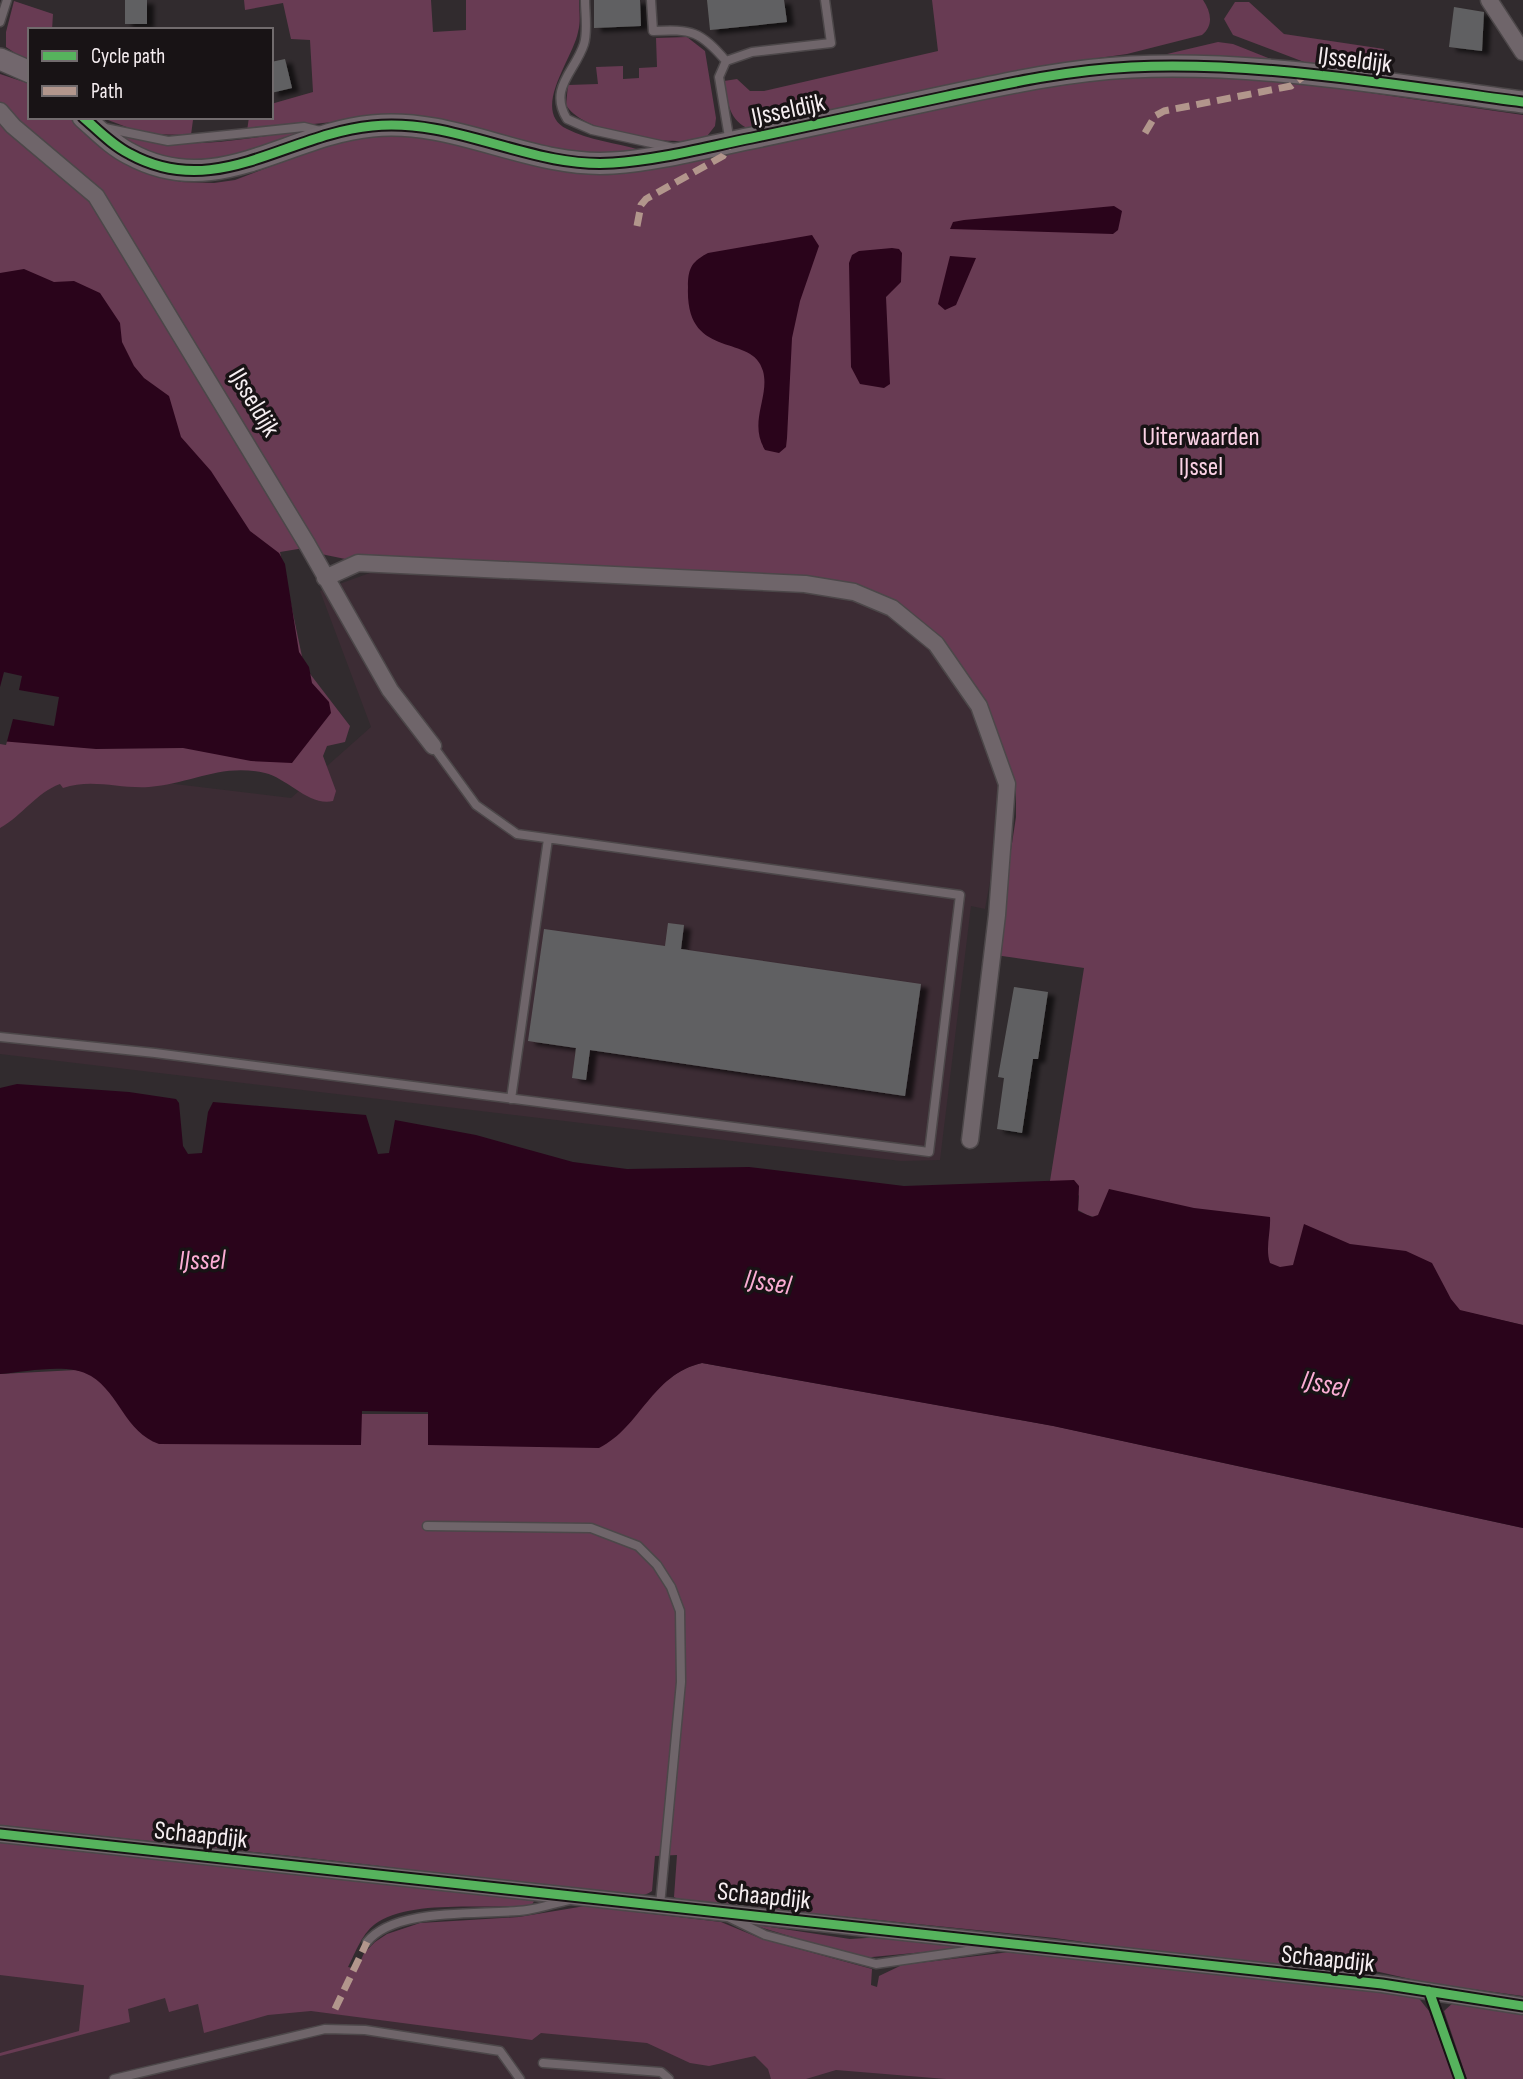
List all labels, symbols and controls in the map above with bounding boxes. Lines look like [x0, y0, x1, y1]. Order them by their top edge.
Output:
legend [28, 28, 273, 119]
street label: IJsseldijk [1316, 41, 1394, 80]
text: Cycle path [91, 44, 165, 69]
text: Path [91, 79, 123, 104]
street label: IJsseldijk [749, 88, 828, 133]
street label: IJsseldijk [221, 363, 286, 443]
park label: Uiterwaarden IJssel [1142, 422, 1260, 483]
water label: IJssel [178, 1244, 227, 1277]
water label: IJssel [742, 1263, 794, 1303]
water label: IJssel [1298, 1363, 1352, 1406]
street label: Schaapdijk [153, 1815, 249, 1856]
street label: Schaapdijk [716, 1876, 812, 1917]
street label: Schaapdijk [1280, 1939, 1376, 1980]

